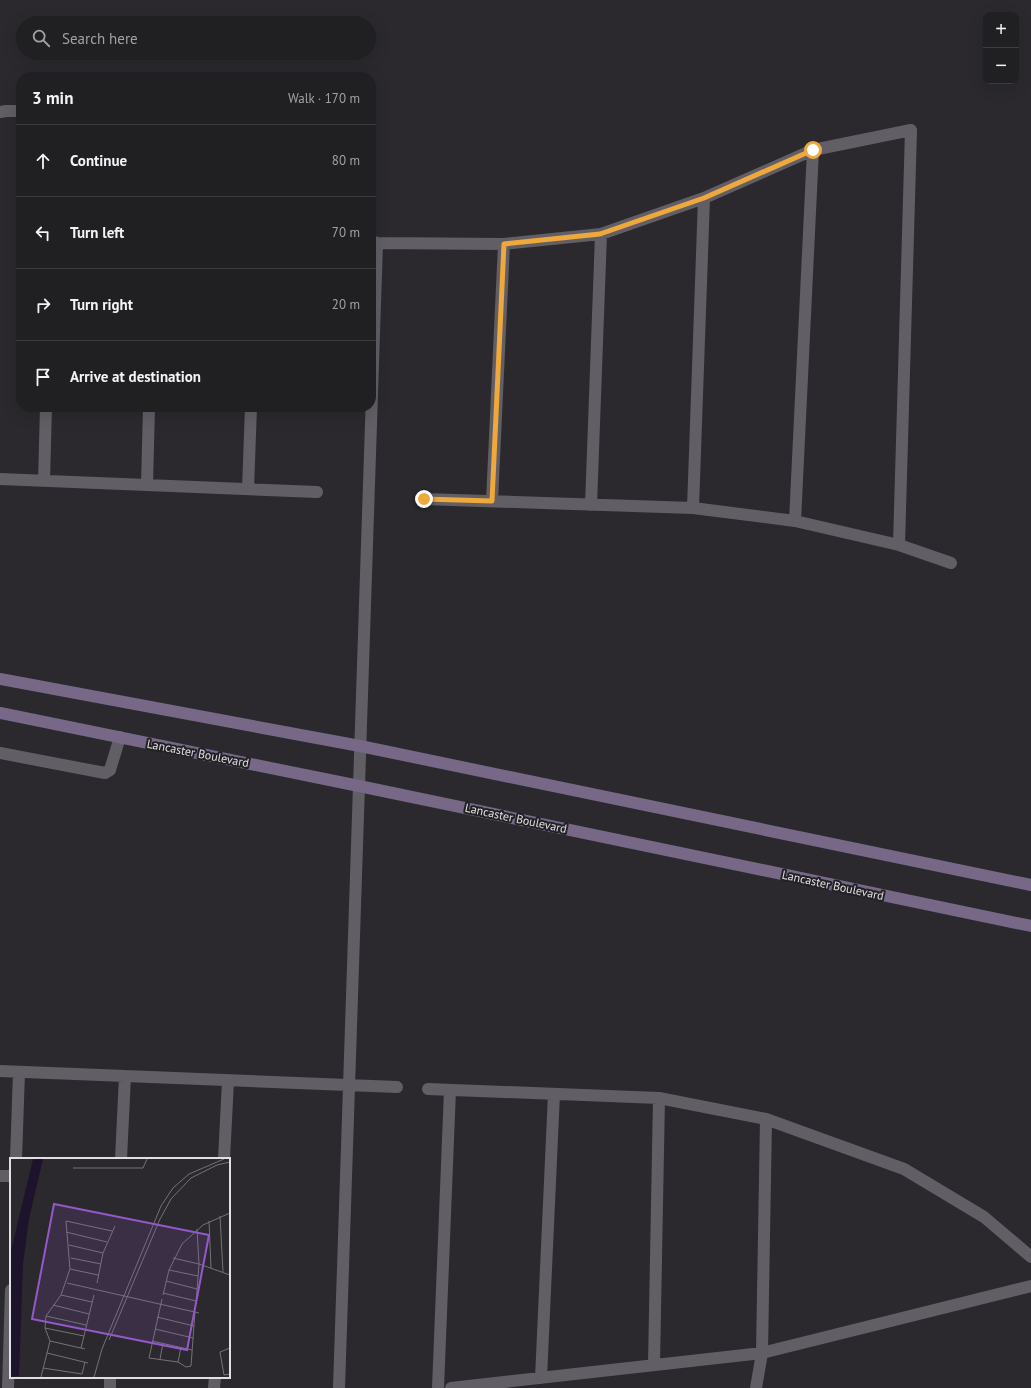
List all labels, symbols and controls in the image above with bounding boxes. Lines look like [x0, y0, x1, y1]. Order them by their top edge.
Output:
map controls [983, 12, 1019, 84]
button: + [983, 12, 1019, 48]
search box [16, 16, 376, 60]
icon: search [30, 27, 52, 49]
text: Search here [62, 29, 138, 48]
button: − [983, 48, 1019, 84]
text: 3 min [32, 87, 73, 109]
text: Walk · 170 m [288, 90, 360, 107]
route start [804, 141, 822, 159]
icon: ahead [32, 150, 54, 172]
text: Continue [70, 151, 127, 170]
text: 80 m [332, 152, 360, 169]
icon: left [32, 222, 54, 244]
text: Turn left [70, 223, 124, 242]
text: 70 m [332, 224, 360, 241]
icon: right [32, 294, 54, 316]
text: Turn right [70, 295, 133, 314]
text: 20 m [332, 296, 360, 313]
icon: arrive [32, 366, 54, 388]
text: Arrive at destination [70, 367, 201, 386]
route end [415, 490, 433, 508]
street label: Lancaster Boulevard [146, 736, 250, 770]
street label: Lancaster Boulevard [464, 800, 568, 836]
street label: Lancaster Boulevard [781, 867, 885, 903]
inset map [10, 1158, 230, 1378]

